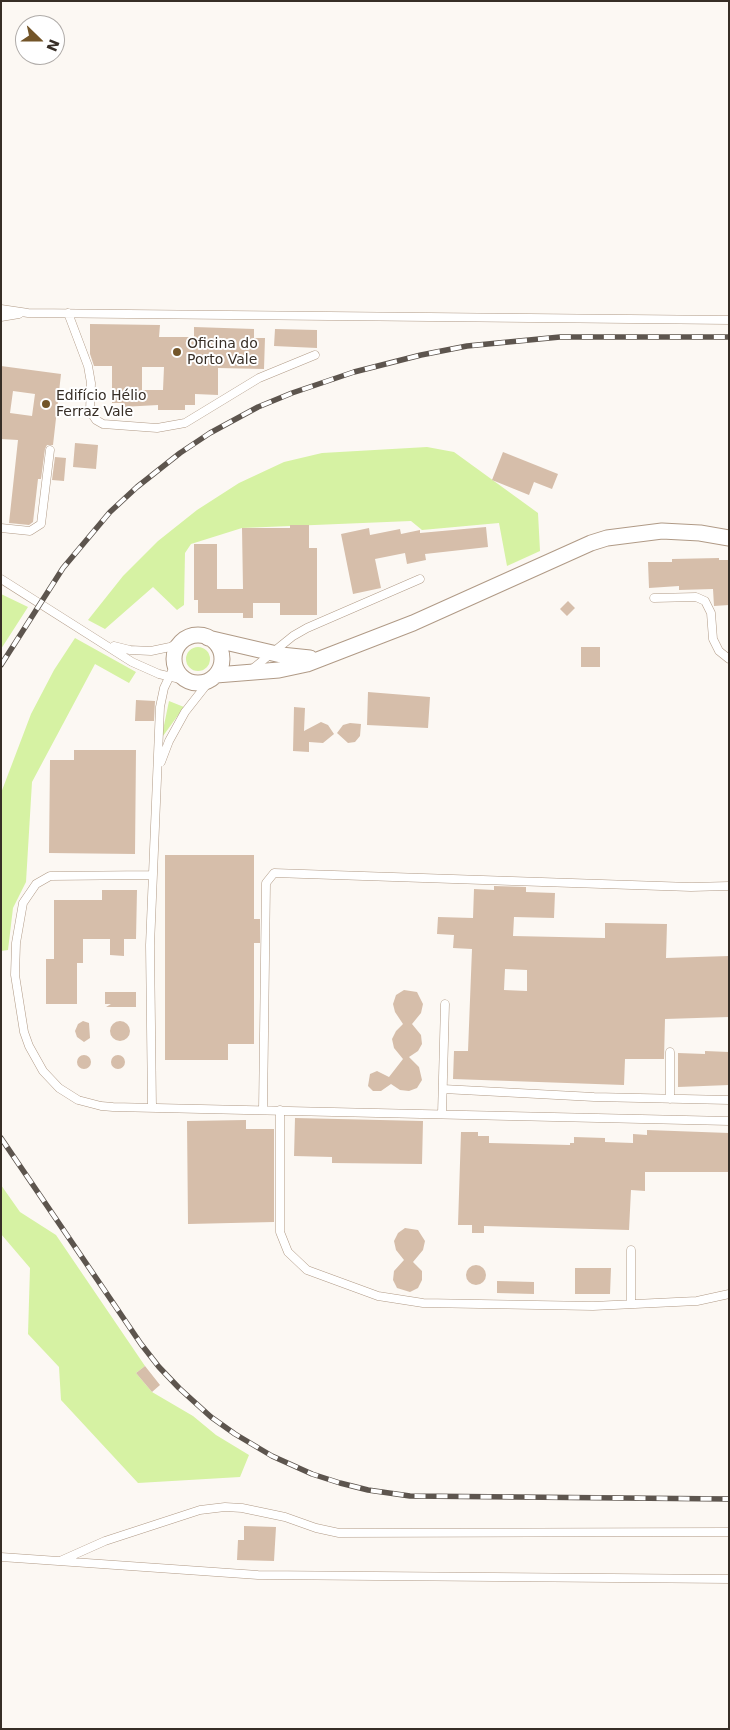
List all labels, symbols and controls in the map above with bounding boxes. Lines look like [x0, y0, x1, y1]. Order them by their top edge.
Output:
north arrow [15, 15, 65, 65]
text: N [43, 37, 63, 54]
place label: Oficina do Porto Vale [187, 336, 258, 368]
marker: Oficina do Porto Vale [171, 346, 183, 358]
place label: Edifício Hélio Ferraz Vale [56, 388, 147, 421]
marker: Edifício Hélio Ferraz Vale [40, 398, 52, 410]

